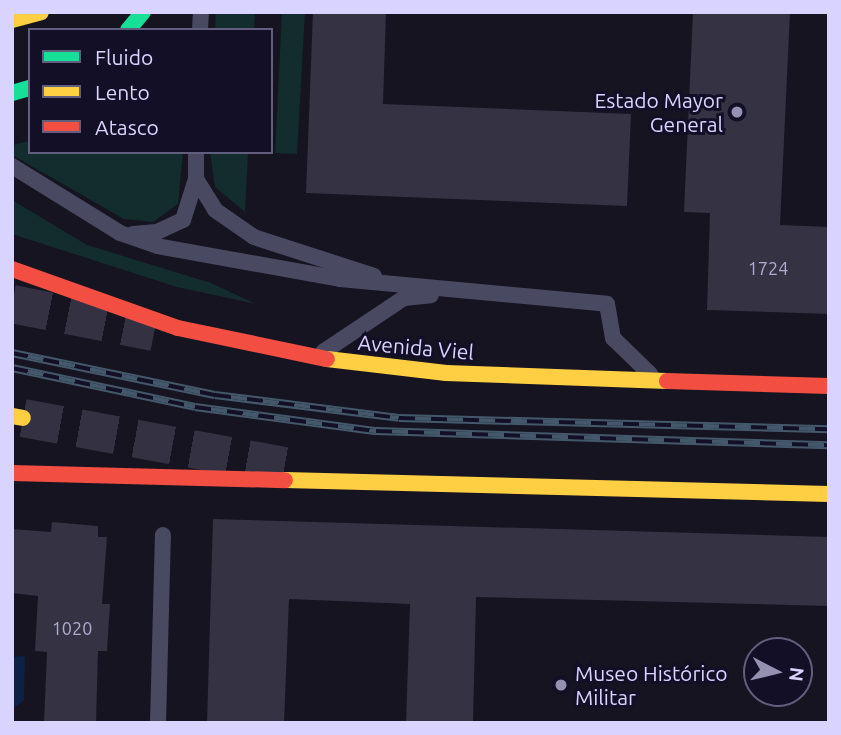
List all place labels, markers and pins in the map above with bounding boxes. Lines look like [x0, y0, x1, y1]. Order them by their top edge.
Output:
place label: Estado Mayor General [594, 87, 723, 137]
marker: Estado Mayor General [729, 104, 745, 120]
place label: Museo Histórico Militar [575, 660, 727, 710]
marker: Museo Histórico Militar [553, 677, 569, 693]

